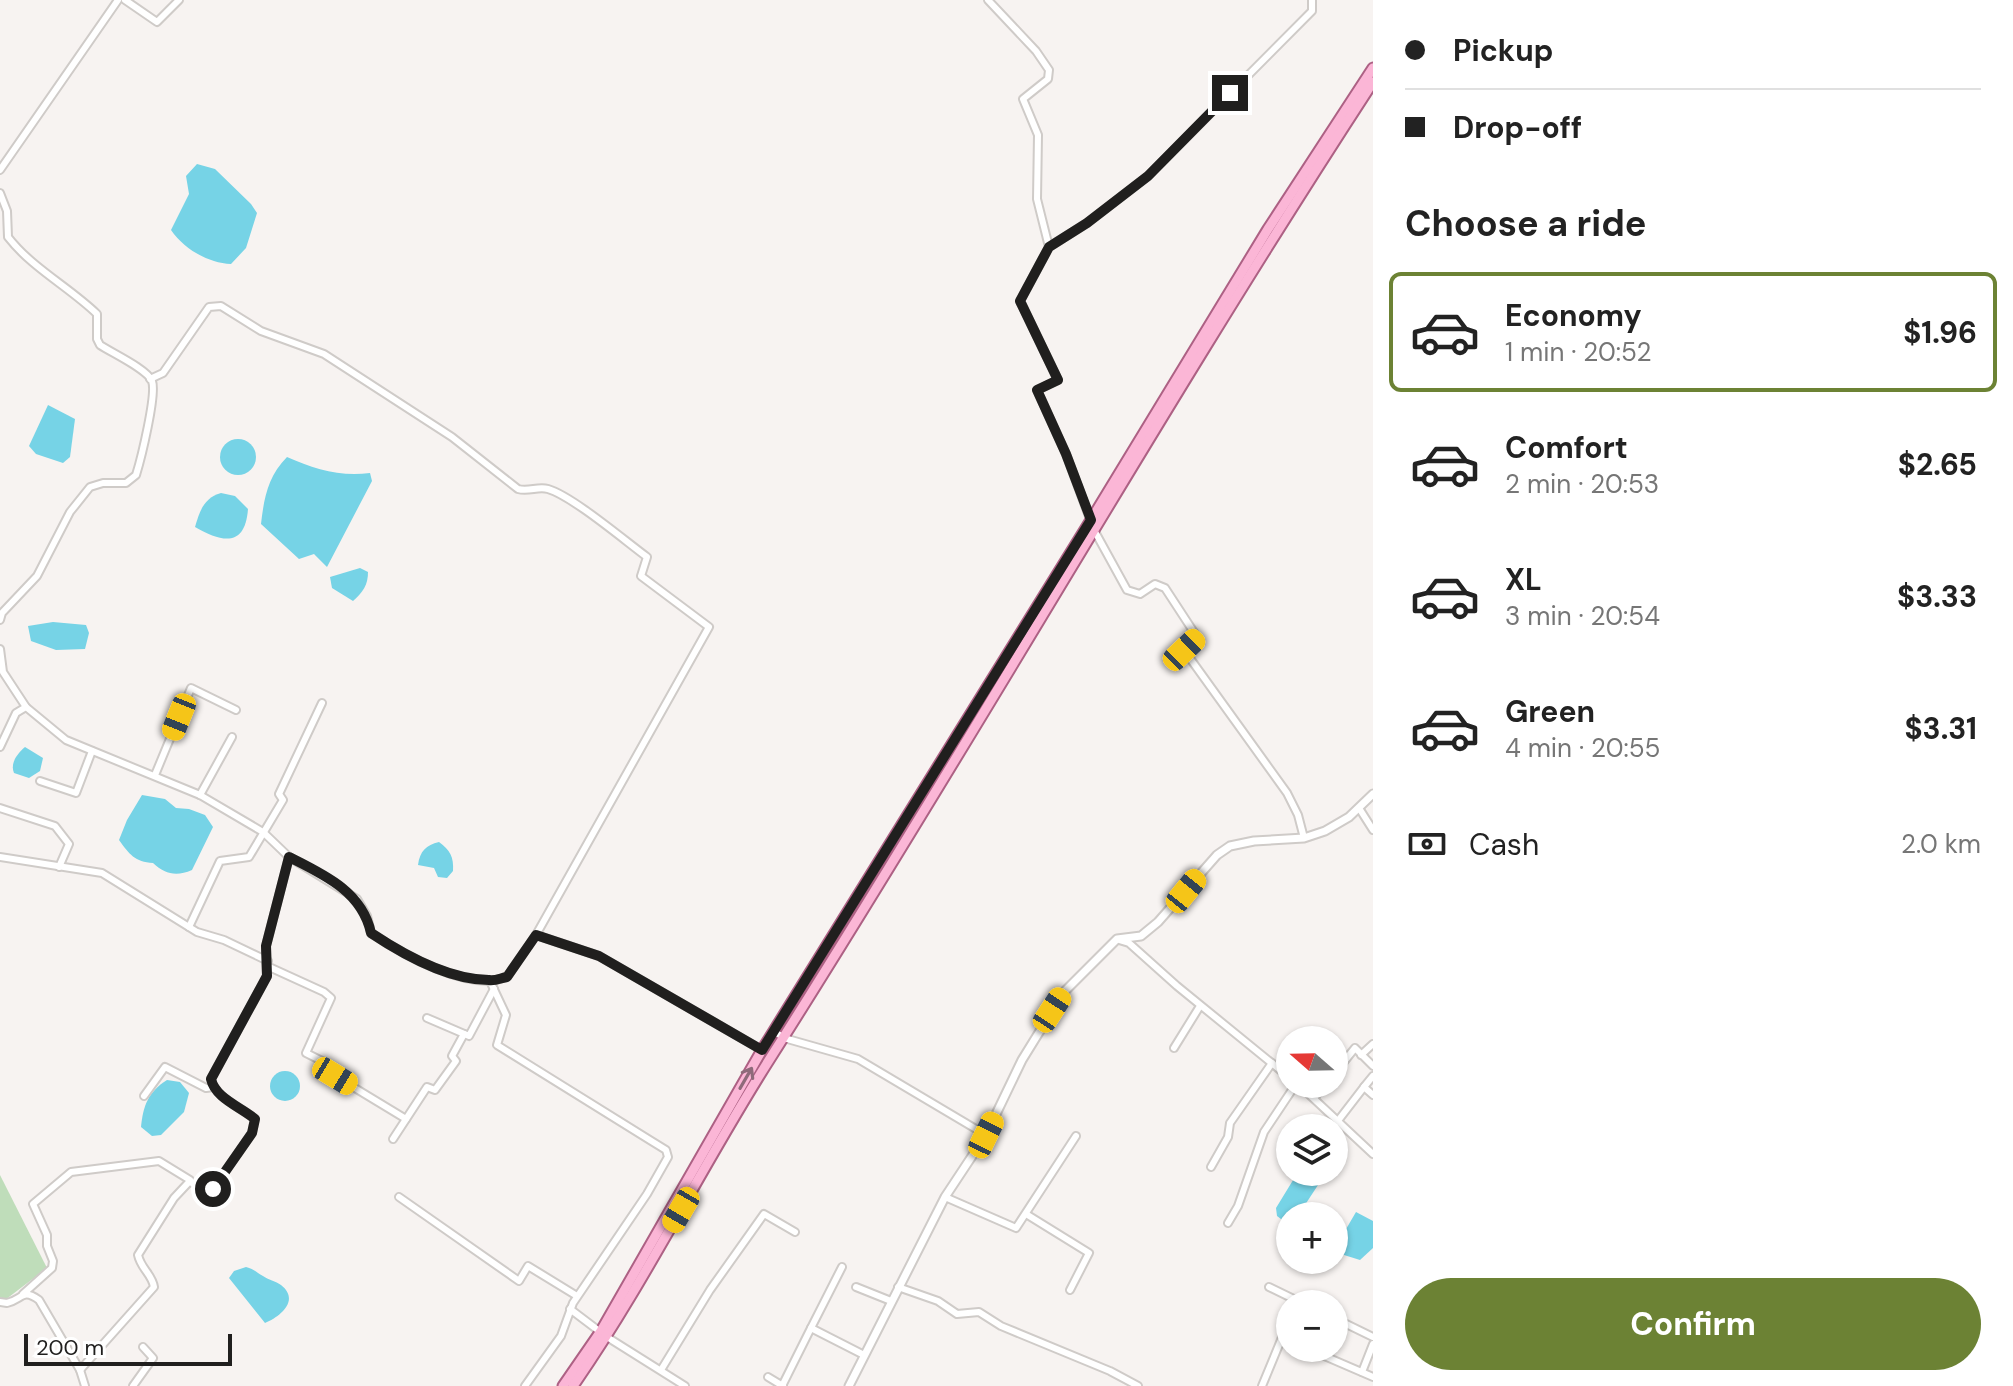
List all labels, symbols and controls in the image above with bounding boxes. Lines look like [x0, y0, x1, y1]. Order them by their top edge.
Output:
text: Pickup [1453, 31, 1553, 70]
route end [1212, 75, 1248, 111]
text: Drop-off [1453, 108, 1582, 147]
text: Choose a ride [1405, 200, 1646, 247]
icon: car [1409, 296, 1481, 368]
text: Economy [1505, 296, 1642, 335]
text: $1.96 [1903, 313, 1977, 352]
text: 1 min · 20:52 [1505, 335, 1651, 369]
icon: car [1409, 428, 1481, 500]
text: Comfort [1505, 428, 1628, 467]
text: $2.65 [1898, 445, 1977, 484]
text: 2 min · 20:53 [1505, 467, 1659, 501]
icon: car [1409, 560, 1481, 632]
text: XL [1505, 560, 1542, 599]
text: $3.33 [1897, 577, 1977, 616]
text: 3 min · 20:54 [1505, 599, 1660, 633]
car [1158, 625, 1210, 675]
car [159, 690, 199, 744]
icon: car [1409, 692, 1481, 764]
text: Green [1505, 692, 1595, 731]
text: $3.31 [1904, 709, 1977, 748]
text: 4 min · 20:55 [1505, 731, 1660, 765]
icon: cash [1405, 822, 1449, 866]
text: Cash [1469, 825, 1539, 864]
text: 2.0 km [1901, 827, 1981, 861]
car [1162, 865, 1210, 917]
car [1029, 983, 1075, 1037]
north arrow [1276, 1026, 1348, 1098]
map controls [1276, 1026, 1348, 1362]
car [308, 1053, 362, 1099]
one-way arrow [739, 1067, 754, 1091]
car [965, 1108, 1007, 1162]
button: layers [1276, 1114, 1348, 1186]
route start [195, 1171, 231, 1207]
car [659, 1183, 703, 1237]
button: + [1276, 1202, 1348, 1274]
button: Confirm [1405, 1278, 1981, 1370]
button: − [1276, 1290, 1348, 1362]
scale bar [24, 1330, 232, 1366]
text: 200 m [36, 1333, 104, 1362]

